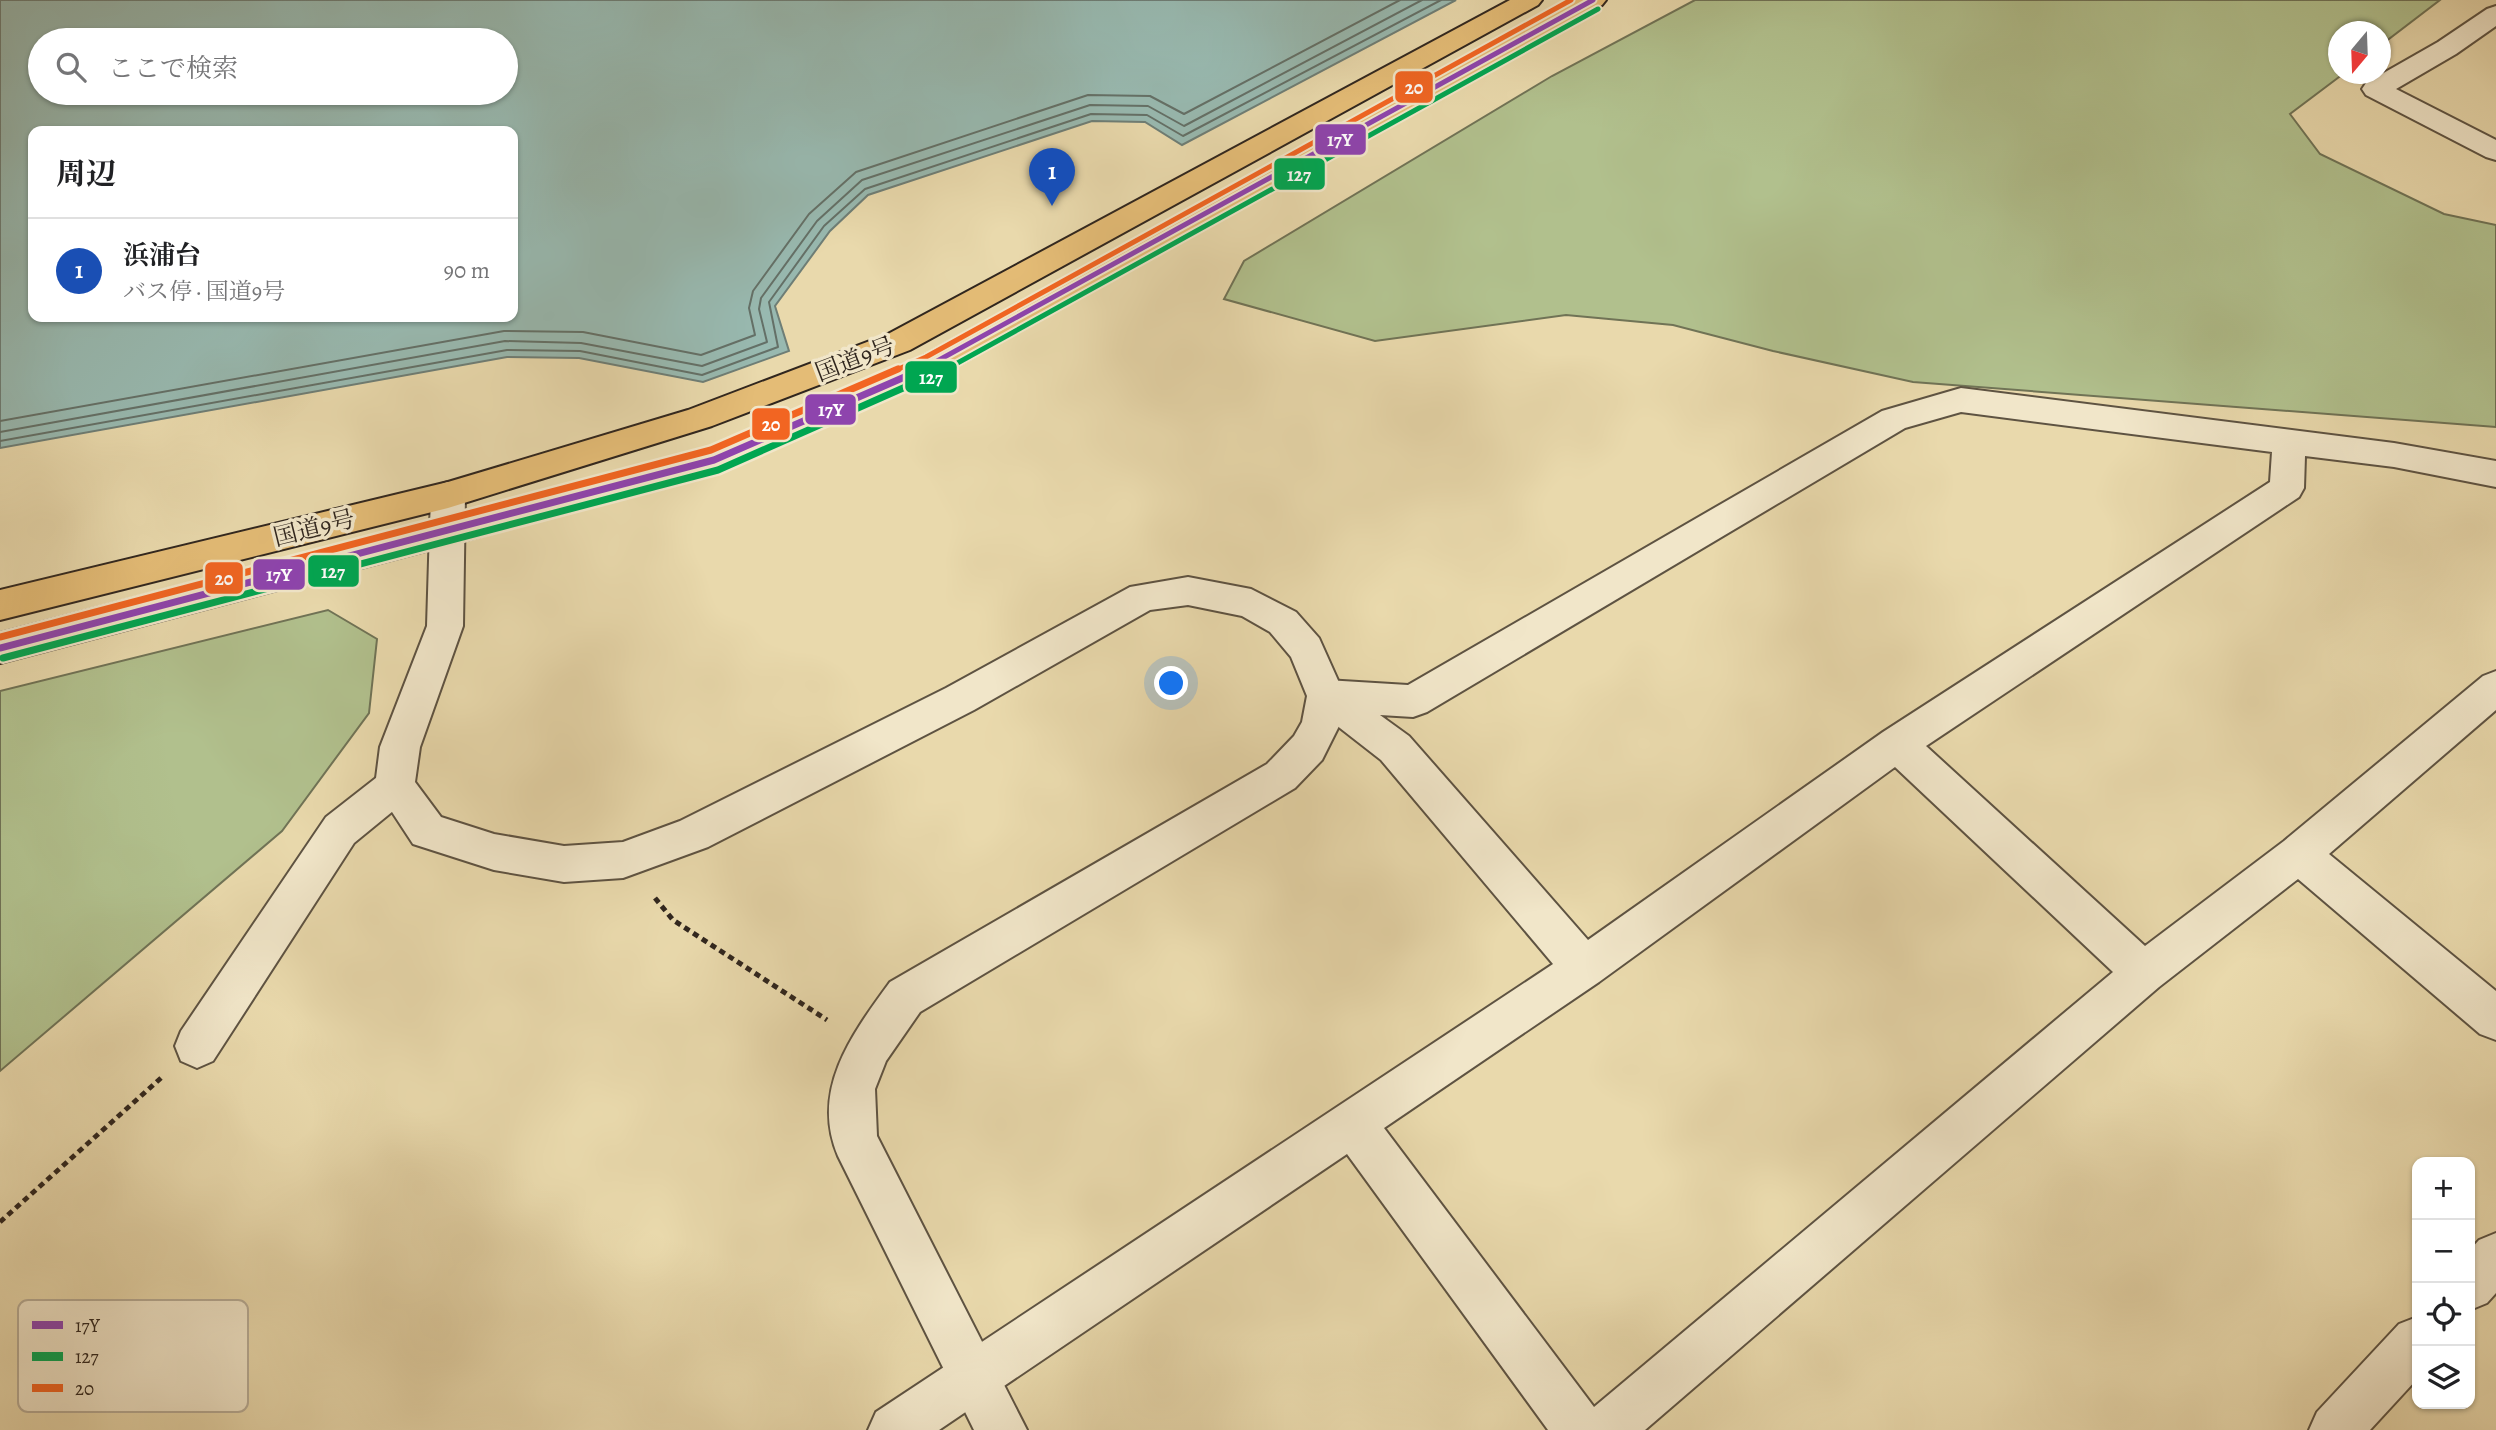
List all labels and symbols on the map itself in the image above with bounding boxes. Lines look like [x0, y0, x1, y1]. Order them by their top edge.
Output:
north arrow [2328, 21, 2391, 84]
line badge: 20 [1394, 70, 1434, 104]
text: 20 [1405, 75, 1424, 101]
line badge: 17Y [1314, 123, 1367, 156]
text: 17Y [1327, 127, 1354, 153]
pin: 1 [1029, 148, 1075, 206]
line badge: 127 [1273, 157, 1326, 191]
text: 127 [1287, 162, 1312, 188]
street label: 国道9号 [811, 329, 899, 389]
line badge: 127 [904, 360, 958, 394]
text: 127 [919, 365, 944, 391]
line badge: 17Y [804, 393, 857, 426]
text: 17Y [818, 397, 845, 423]
line badge: 20 [751, 407, 791, 441]
text: 20 [762, 412, 781, 438]
street label: 国道9号 [270, 502, 358, 554]
line badge: 127 [307, 554, 360, 588]
line badge: 17Y [252, 558, 306, 591]
text: 127 [321, 559, 346, 585]
line badge: 20 [204, 561, 244, 595]
text: 17Y [266, 562, 293, 588]
text: 20 [215, 566, 234, 592]
your location [1154, 666, 1188, 700]
legend [18, 1300, 248, 1412]
text: 17Y [75, 1313, 100, 1339]
text: 127 [75, 1344, 99, 1370]
text: 20 [75, 1376, 94, 1402]

